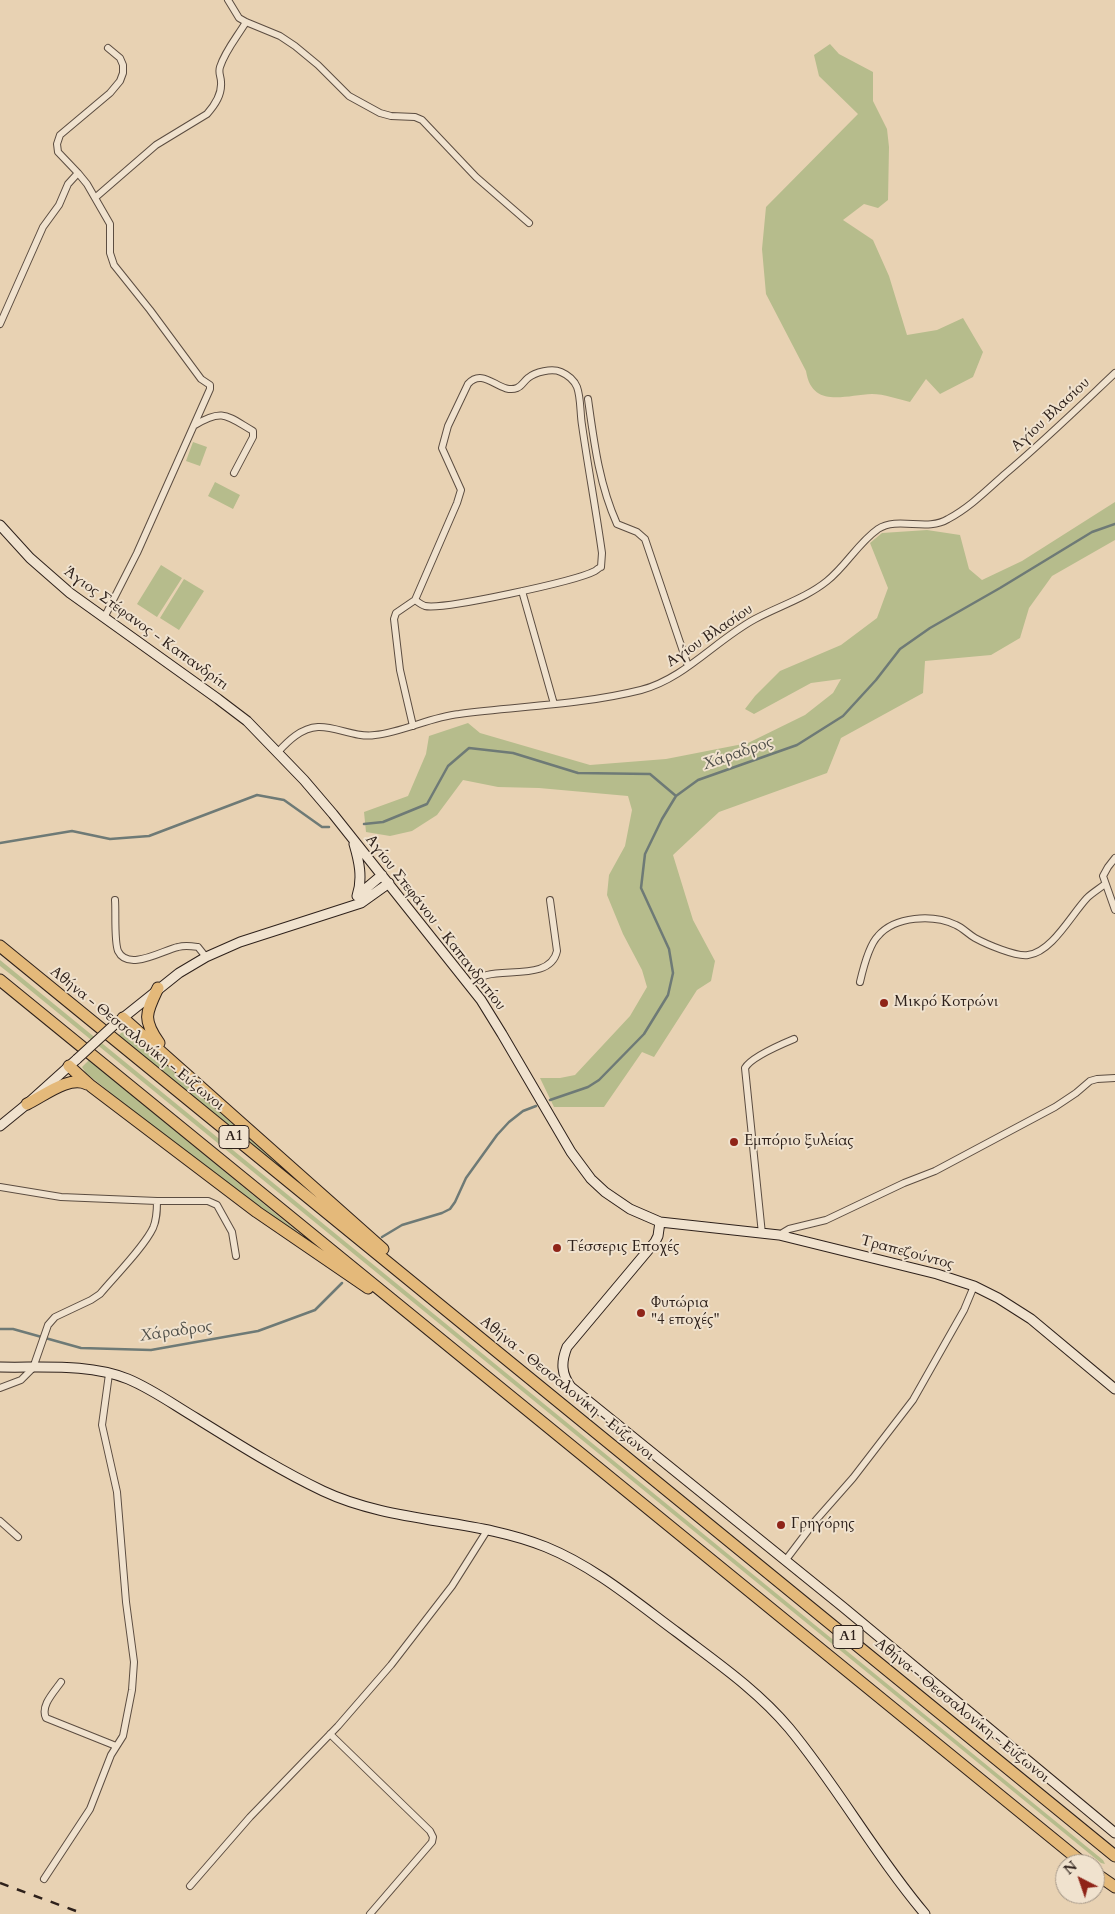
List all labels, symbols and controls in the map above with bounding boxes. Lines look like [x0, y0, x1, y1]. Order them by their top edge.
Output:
street label: Αγίου Βλασίου [1008, 374, 1094, 456]
street label: Άγιος Στέφανος - Καπανδρίτι [60, 563, 232, 695]
street label: Αγίου Βλασίου [663, 600, 757, 672]
water label: Χάραδρος [700, 733, 776, 775]
street label: Αγίου Στεφάνου - Καπανδριτίου [361, 832, 509, 1014]
street label: Αθήνα - Θεσσαλονίκη - Εύζωνοι [46, 963, 228, 1115]
place label: Μικρό Κοτρώνι [894, 994, 998, 1012]
marker: Μικρό Κοτρώνι [878, 997, 890, 1009]
road number: Α1 [219, 1126, 249, 1148]
place label: Εμπόριο ξυλείας [744, 1133, 854, 1151]
marker: Εμπόριο ξυλείας [728, 1136, 740, 1148]
street label: Τραπεζούντος [858, 1232, 956, 1274]
place label: Τέσσερις Εποχές [567, 1239, 679, 1257]
marker: Τέσσερις Εποχές [551, 1242, 563, 1254]
place label: Φυτώρια "4 εποχές" [651, 1295, 720, 1330]
marker: Φυτώρια "4 εποχές" [635, 1307, 647, 1319]
street label: Αθήνα - Θεσσαλονίκη - Εύζωνοι [476, 1313, 658, 1465]
water label: Χάραδρος [138, 1317, 214, 1347]
place label: Γρηγόρης [791, 1516, 855, 1534]
marker: Γρηγόρης [775, 1519, 787, 1531]
road number: Α1 [833, 1625, 863, 1648]
street label: Αθήνα - Θεσσαλονίκη - Εύζωνοι [871, 1635, 1053, 1787]
north arrow [1055, 1854, 1105, 1904]
text: N [1060, 1857, 1081, 1879]

